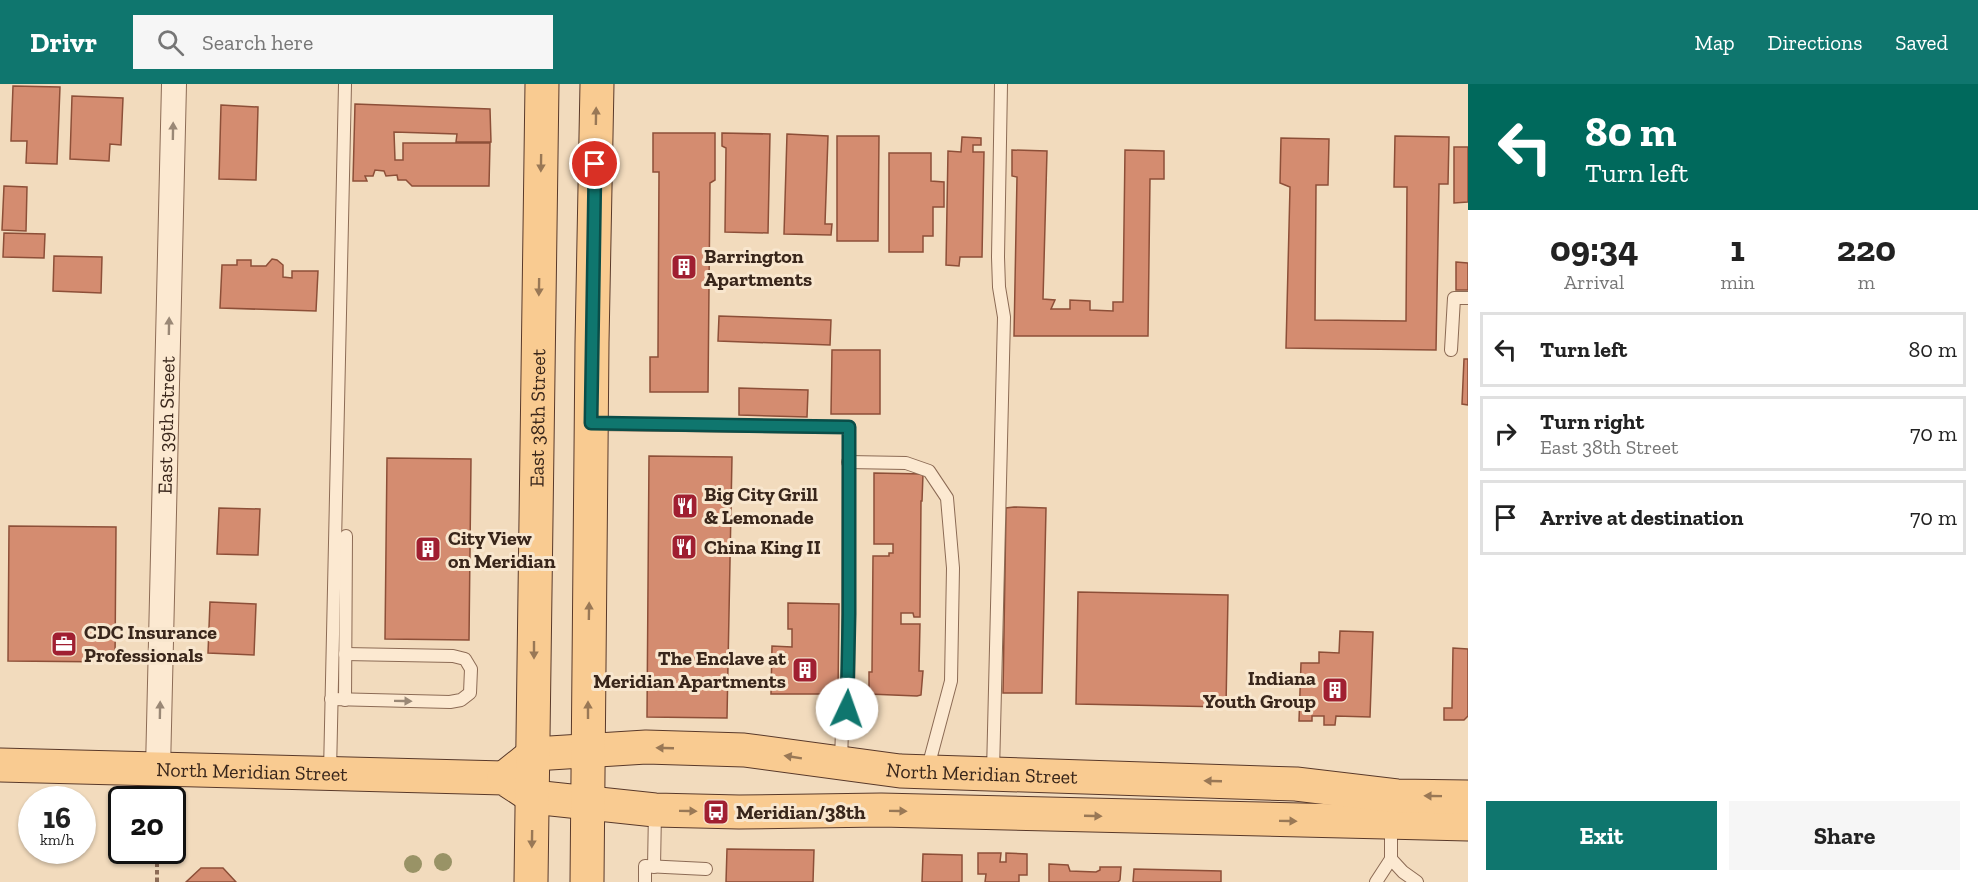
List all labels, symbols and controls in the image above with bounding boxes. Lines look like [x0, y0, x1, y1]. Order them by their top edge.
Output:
search box [133, 15, 553, 69]
text: Drivr [30, 26, 97, 59]
icon: search [154, 26, 187, 59]
text: Search here [202, 29, 313, 56]
text: Map [1695, 30, 1735, 55]
text: Directions [1768, 30, 1862, 55]
text: Saved [1895, 30, 1948, 55]
text: 80 m [1585, 106, 1676, 157]
one-way arrow [591, 107, 601, 126]
icon: left [1486, 108, 1564, 186]
one-way arrow [169, 122, 178, 141]
pin [569, 138, 620, 189]
icon: arrive [578, 147, 611, 180]
one-way arrow [536, 154, 546, 173]
text: Turn left [1585, 157, 1688, 189]
text: 09:34 [1550, 227, 1639, 270]
text: 1 [1730, 227, 1745, 270]
text: 220 [1837, 227, 1896, 270]
place label: Barrington Apartments [704, 244, 812, 291]
building icon: Barrington Apartments [669, 252, 699, 282]
text: Arrival [1564, 270, 1624, 294]
text: min [1720, 270, 1755, 294]
text: m [1858, 270, 1875, 294]
one-way arrow [534, 277, 544, 296]
one-way arrow [165, 317, 174, 336]
icon: left [1489, 333, 1522, 366]
text: Turn left [1540, 336, 1627, 363]
text: 80 m [1909, 336, 1957, 363]
street label: East 38th Street [524, 348, 550, 487]
street label: East 39th Street [152, 355, 180, 494]
text: Turn right [1540, 408, 1644, 435]
icon: right [1489, 417, 1522, 450]
text: 70 m [1910, 420, 1957, 447]
text: East 38th Street [1540, 435, 1678, 459]
place label: Big City Grill & Lemonade [704, 482, 818, 529]
restaurant icon: Big City Grill & Lemonade [670, 491, 700, 521]
icon: arrive [1489, 501, 1522, 534]
text: Arrive at destination [1540, 504, 1743, 531]
text: 70 m [1910, 504, 1957, 531]
place label: City View on Meridian [448, 526, 556, 573]
restaurant icon: China King II [669, 532, 699, 562]
building icon: City View on Meridian [413, 534, 443, 564]
place label: China King II [704, 535, 821, 559]
one-way arrow [584, 601, 594, 620]
place label: CDC Insurance Professionals [84, 620, 217, 667]
office icon: CDC Insurance Professionals [49, 629, 79, 659]
one-way arrow [529, 641, 539, 660]
place label: The Enclave at Meridian Apartments [593, 646, 787, 693]
building icon: The Enclave at Meridian Apartments [790, 655, 820, 685]
place label: Indiana Youth Group [1203, 666, 1316, 713]
building icon: Indiana Youth Group [1320, 675, 1350, 705]
position arrow [815, 677, 879, 741]
one-way arrow [394, 696, 413, 706]
one-way arrow [583, 700, 593, 719]
one-way arrow [155, 701, 164, 720]
one-way arrow [655, 743, 674, 752]
one-way arrow [783, 753, 802, 762]
street label: North Meridian Street [156, 757, 349, 786]
street label: North Meridian Street [885, 757, 1079, 789]
one-way arrow [1204, 777, 1223, 786]
speed limit sign: 20 [108, 786, 186, 864]
one-way arrow [1423, 792, 1442, 801]
bus stop icon: Meridian/38th [701, 797, 731, 827]
text: 16 [43, 800, 71, 836]
place label: Meridian/38th [736, 800, 866, 824]
button: Exit [1486, 801, 1717, 870]
button: Share [1729, 801, 1960, 870]
one-way arrow [678, 806, 697, 816]
one-way arrow [889, 806, 908, 815]
one-way arrow [1084, 811, 1103, 820]
one-way arrow [1279, 816, 1298, 826]
one-way arrow [527, 830, 537, 849]
text: km/h [40, 831, 74, 849]

